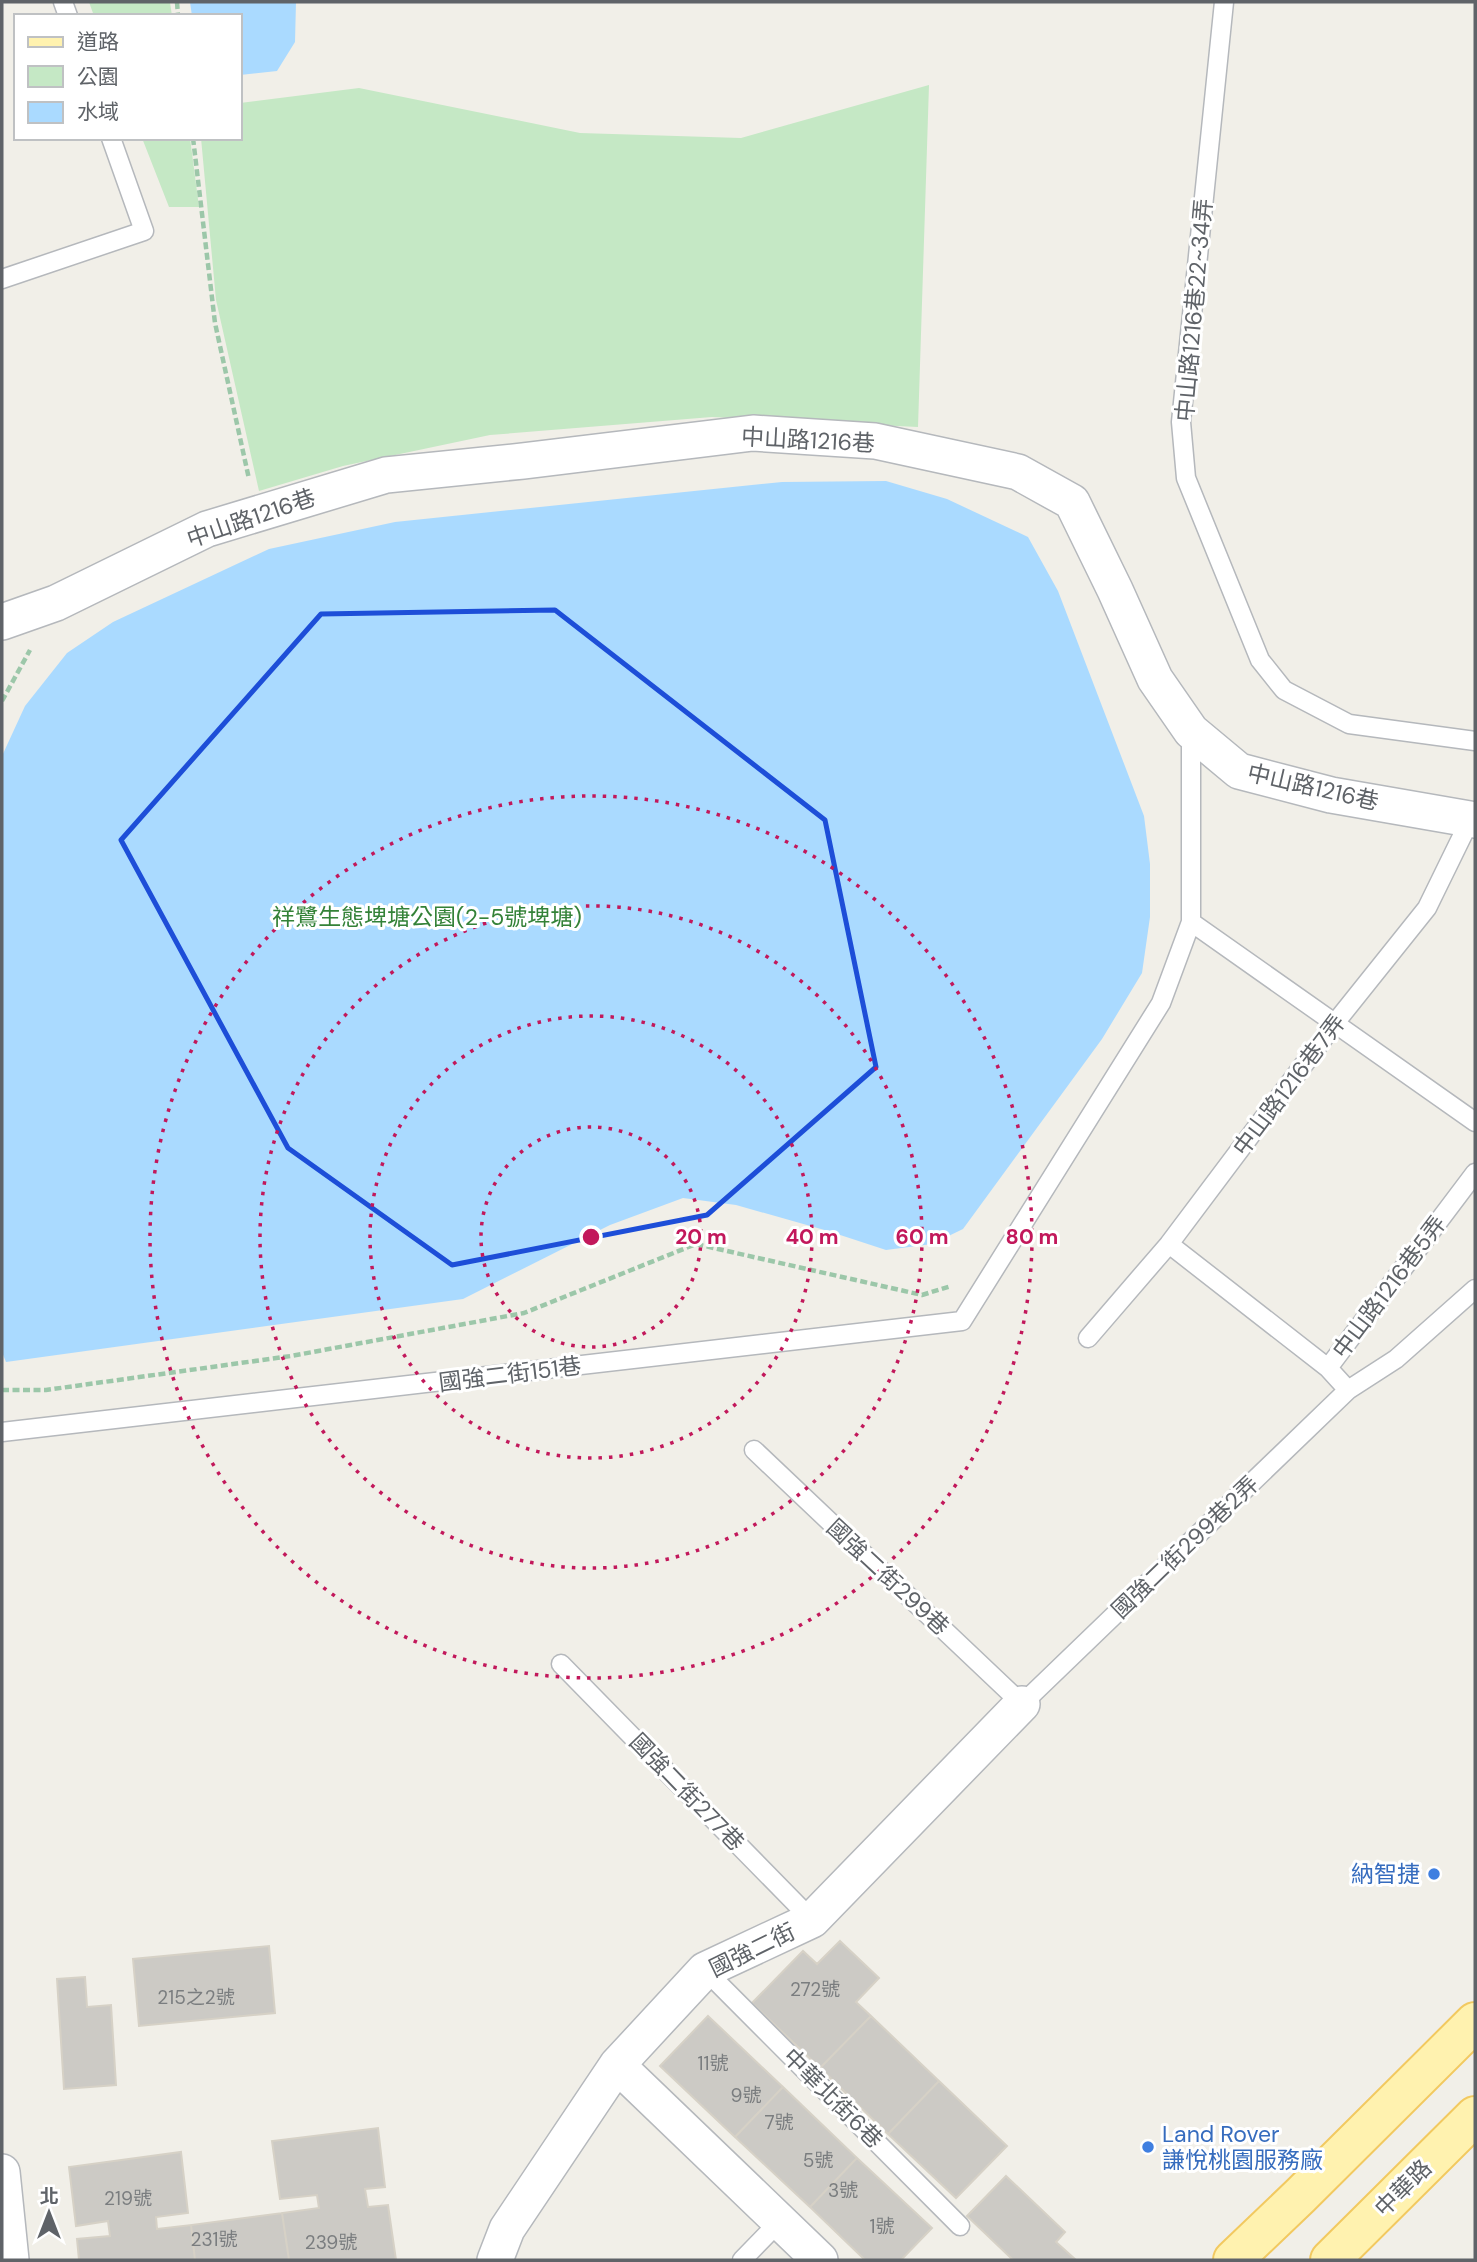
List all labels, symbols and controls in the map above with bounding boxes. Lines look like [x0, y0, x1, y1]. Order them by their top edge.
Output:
legend [14, 14, 242, 140]
text: 道路 [77, 28, 119, 56]
text: 公園 [77, 63, 119, 91]
text: 水域 [77, 98, 119, 126]
street label: 中山路1216巷22~34弄 [1169, 197, 1219, 423]
street label: 中山路1216巷 [740, 422, 876, 458]
street label: 中山路1216巷 [183, 482, 319, 554]
street label: 中山路1216巷 [1244, 757, 1382, 817]
park label: 祥鷺生態埤塘公園(2-5號埤塘) [272, 902, 582, 932]
street label: 中山路1216巷7弄 [1226, 1008, 1352, 1162]
street label: 中山路1216巷5弄 [1326, 1210, 1452, 1364]
text: 20 m [675, 1223, 727, 1251]
text: 40 m [785, 1223, 839, 1251]
text: 60 m [896, 1223, 948, 1251]
text: 80 m [1006, 1223, 1058, 1251]
centre of rings [579, 1225, 603, 1249]
street label: 國強二街151巷 [437, 1350, 583, 1398]
street label: 國強二街299巷2弄 [1105, 1469, 1265, 1625]
street label: 國強二街299巷 [820, 1513, 956, 1641]
street label: 國強二街277巷 [623, 1727, 751, 1857]
place label: 納智捷 [1351, 1859, 1420, 1889]
marker: 納智捷 [1426, 1866, 1442, 1882]
street label: 國強二街 [704, 1916, 800, 1984]
house number: 272號 [790, 1977, 840, 2002]
house number: 215之2號 [157, 1985, 235, 2010]
street label: 中華北街6巷 [777, 2042, 889, 2154]
house number: 11號 [698, 2051, 728, 2076]
house number: 9號 [731, 2083, 761, 2108]
house number: 7號 [764, 2110, 794, 2135]
place label: Land Rover 謙悅桃園服務廠 [1162, 2119, 1323, 2175]
marker: Land Rover 謙悅桃園服務廠 [1140, 2139, 1156, 2155]
house number: 5號 [803, 2148, 833, 2173]
street label: 中華路 [1368, 2153, 1438, 2223]
north arrow [14, 2178, 84, 2248]
house number: 3號 [828, 2178, 858, 2203]
text: 北 [39, 2184, 59, 2209]
house number: 219號 [104, 2186, 152, 2211]
house number: 1號 [870, 2214, 894, 2239]
house number: 231號 [191, 2227, 237, 2252]
house number: 239號 [305, 2230, 357, 2255]

